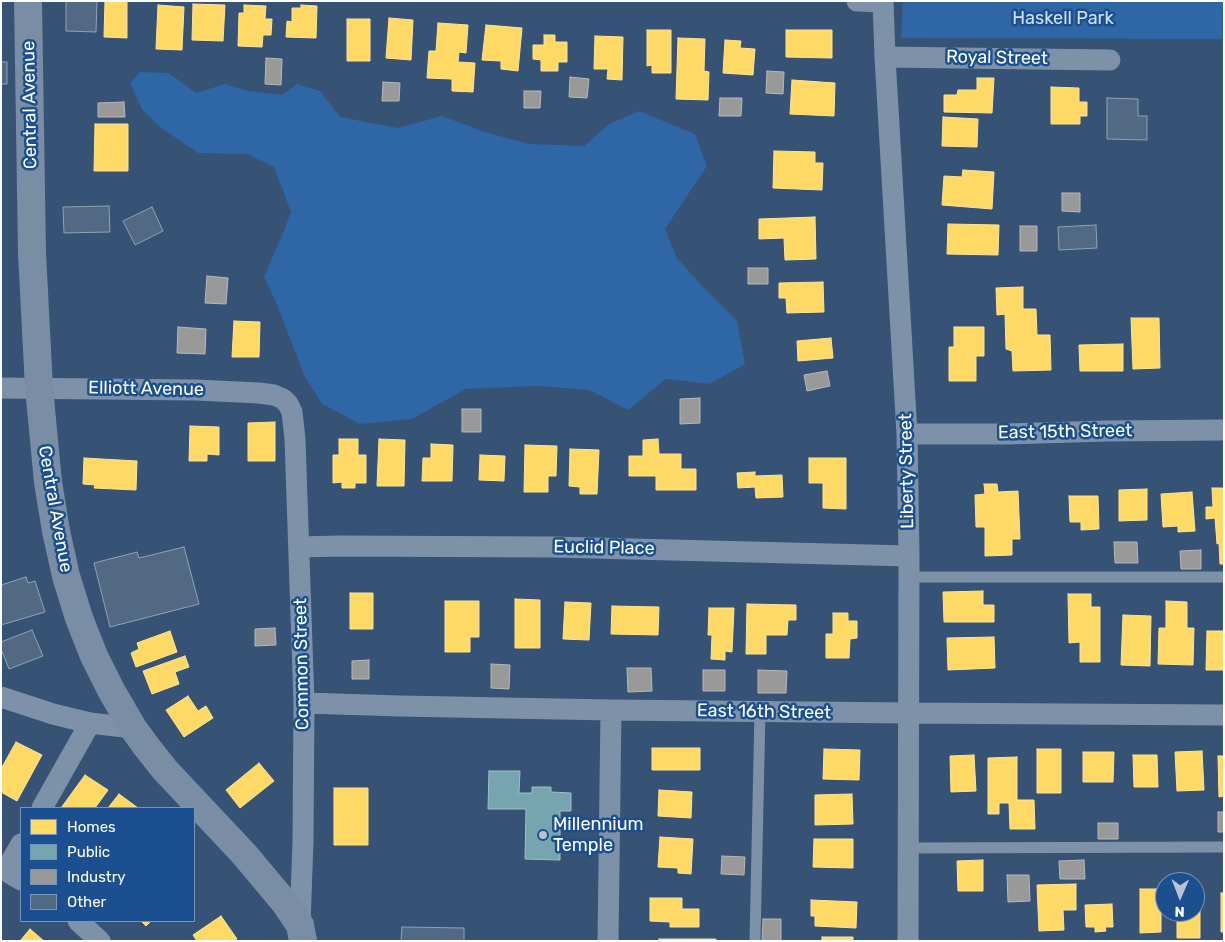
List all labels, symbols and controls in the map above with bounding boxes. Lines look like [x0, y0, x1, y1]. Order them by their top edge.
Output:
park label: Haskell Park [1012, 8, 1114, 30]
street label: Central Avenue [18, 41, 42, 169]
street label: Royal Street [946, 46, 1048, 70]
street label: Elliott Avenue [88, 377, 204, 401]
street label: Liberty Street [895, 413, 919, 529]
street label: East 15th Street [998, 420, 1132, 444]
street label: Central Avenue [33, 444, 77, 574]
street label: Euclid Place [553, 536, 655, 560]
street label: Common Street [290, 598, 314, 730]
street label: East 16th Street [697, 700, 831, 724]
legend [20, 807, 195, 922]
place label: Millennium Temple [553, 814, 643, 856]
text: Homes [67, 818, 116, 836]
marker: Millennium Temple [537, 829, 549, 841]
text: Public [67, 843, 110, 861]
text: Industry [67, 868, 126, 886]
north arrow [1155, 872, 1205, 922]
text: Other [67, 893, 106, 911]
text: N [1175, 903, 1185, 920]

